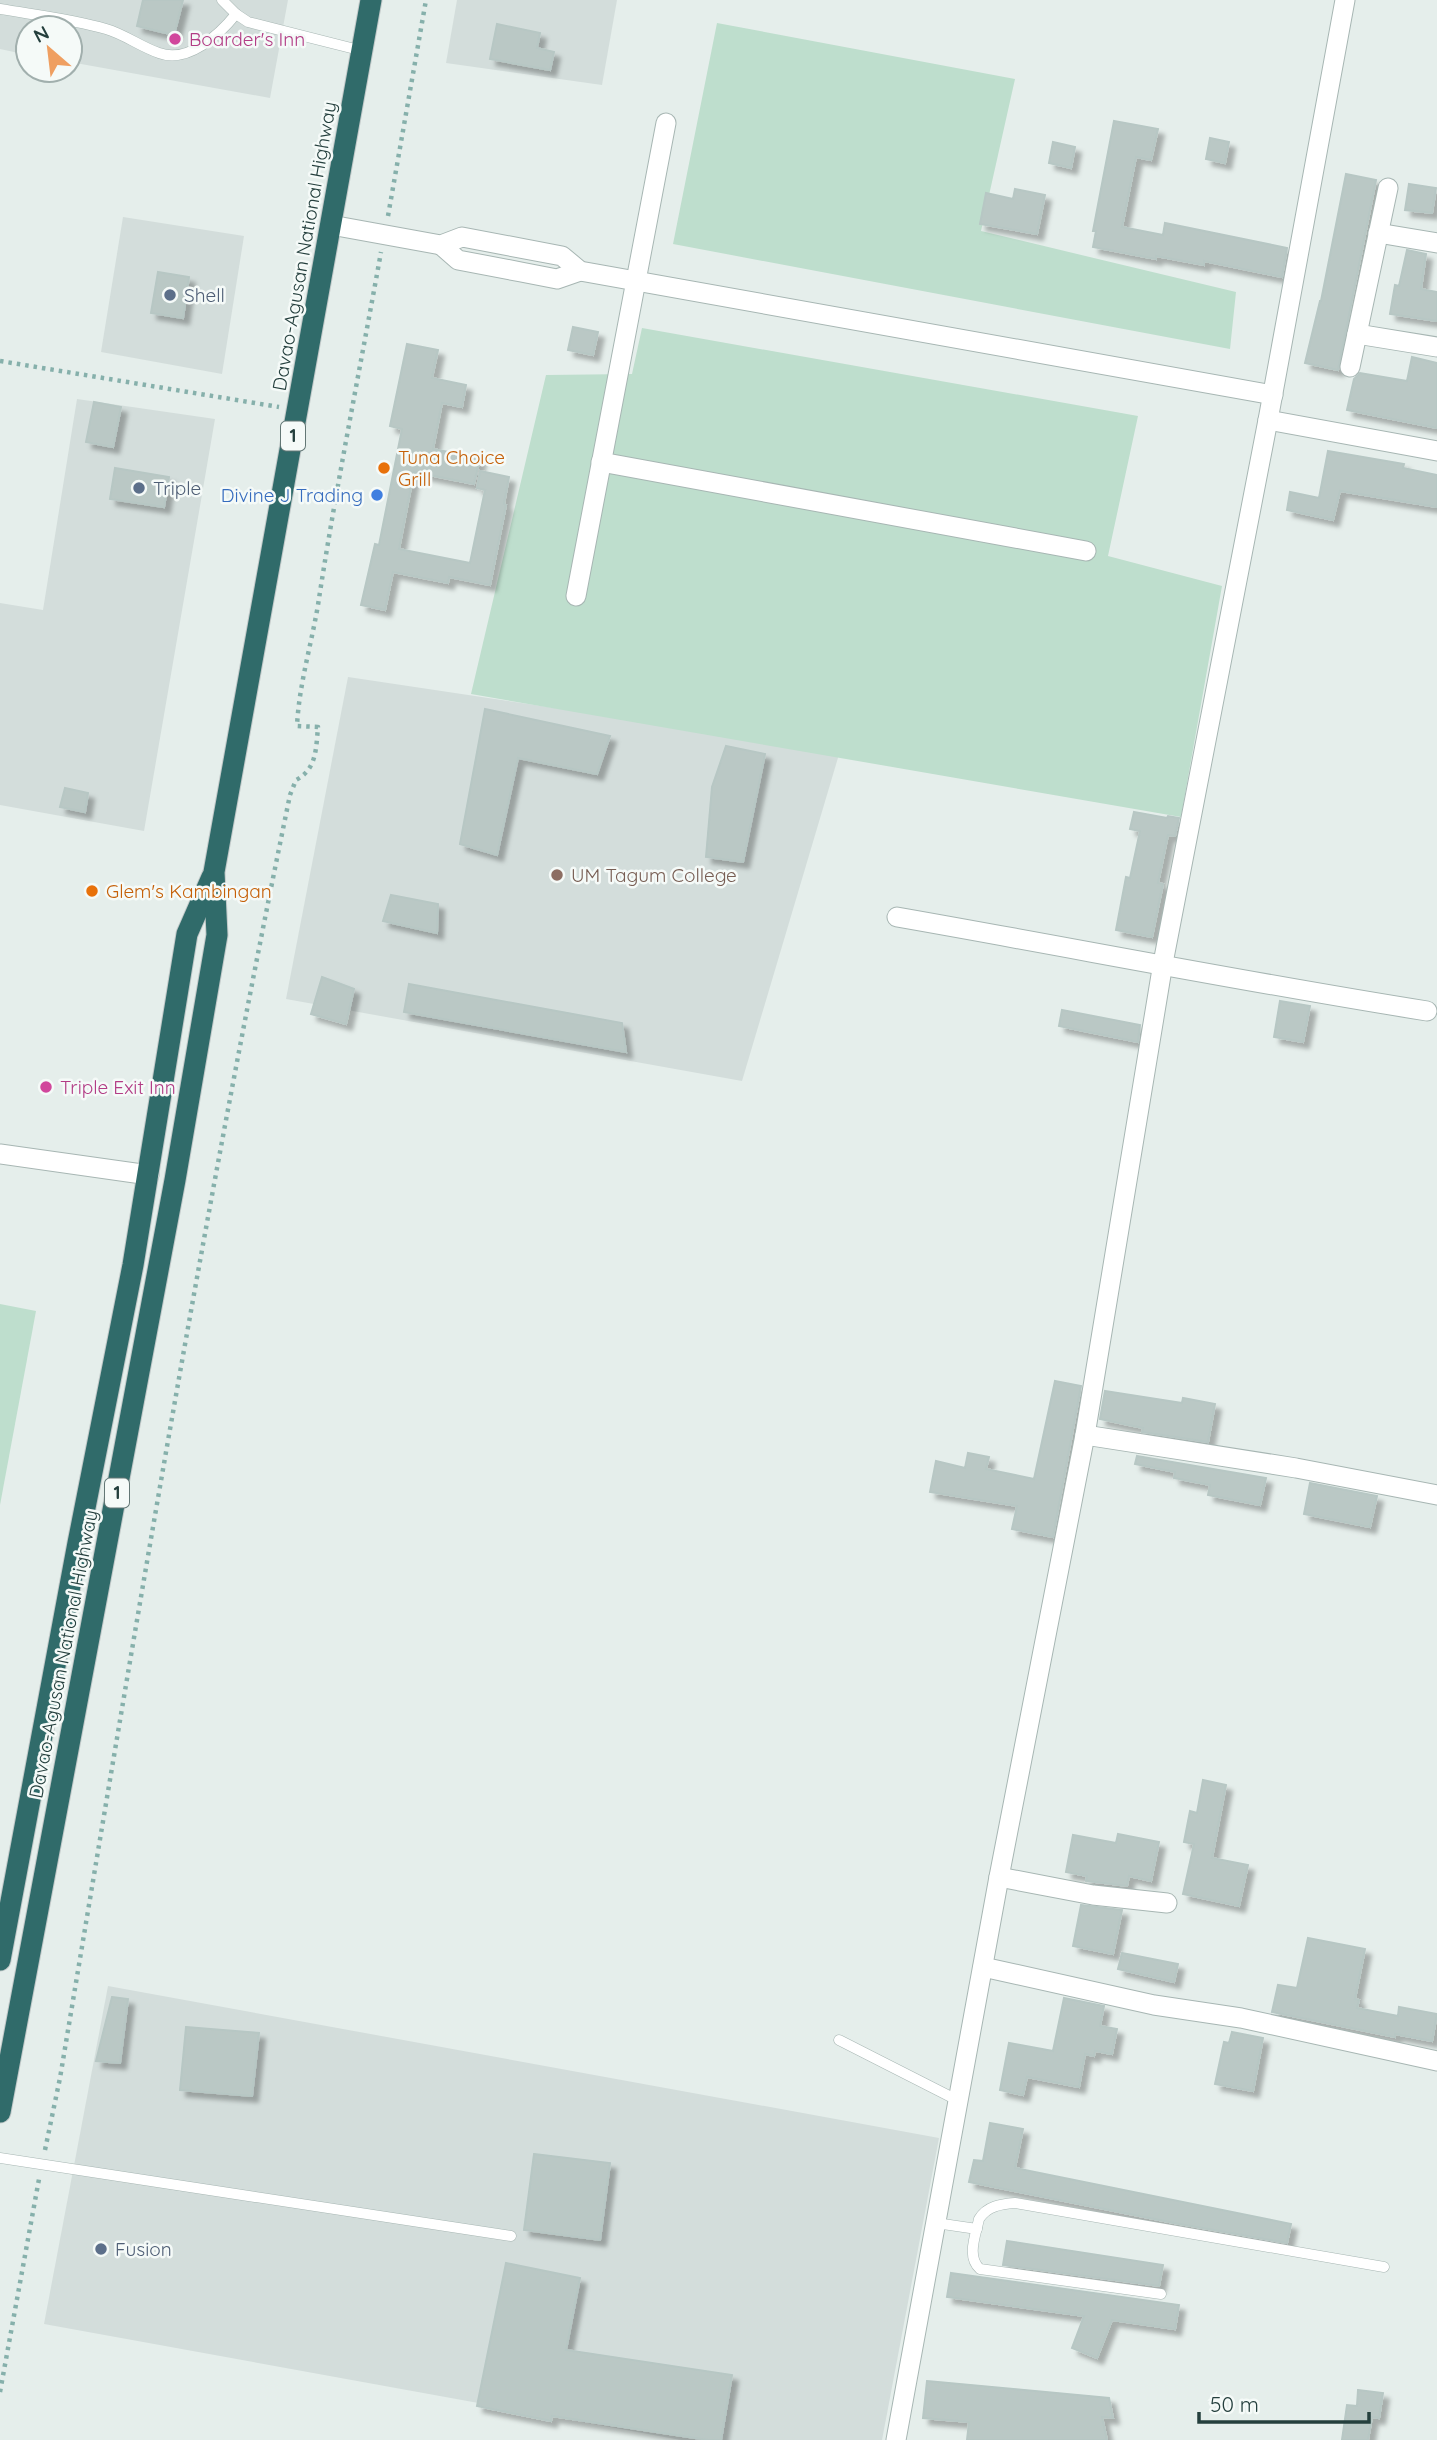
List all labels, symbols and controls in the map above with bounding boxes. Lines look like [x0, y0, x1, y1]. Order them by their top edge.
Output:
north arrow [14, 14, 84, 84]
text: N [29, 20, 53, 48]
place label: Boarder's Inn [189, 27, 305, 51]
marker: Boarder's Inn [167, 31, 183, 47]
street label: Davao-Agusan National Highway [267, 99, 341, 393]
place label: Shell [184, 283, 225, 307]
marker: Shell [162, 287, 178, 303]
road number: 1 [281, 422, 305, 450]
place label: Tuna Choice Grill [398, 445, 505, 491]
marker: Tuna Choice Grill [376, 460, 392, 476]
place label: Triple [153, 476, 201, 500]
marker: Triple [131, 480, 147, 496]
place label: Divine J Trading [221, 483, 363, 507]
marker: Divine J Trading [369, 487, 385, 503]
place label: UM Tagum College [571, 863, 737, 887]
marker: UM Tagum College [549, 867, 565, 883]
place label: Glem's Kambingan [106, 879, 272, 903]
marker: Glem's Kambingan [84, 883, 100, 899]
place label: Triple Exit Inn [60, 1075, 176, 1099]
marker: Triple Exit Inn [38, 1079, 54, 1095]
road number: 1 [105, 1478, 129, 1508]
street label: Davao-Agusan National Highway [23, 1508, 103, 1800]
place label: Fusion [115, 2237, 172, 2261]
marker: Fusion [93, 2241, 109, 2257]
scale bar [1199, 2380, 1369, 2424]
text: 50 m [1210, 2391, 1259, 2417]

